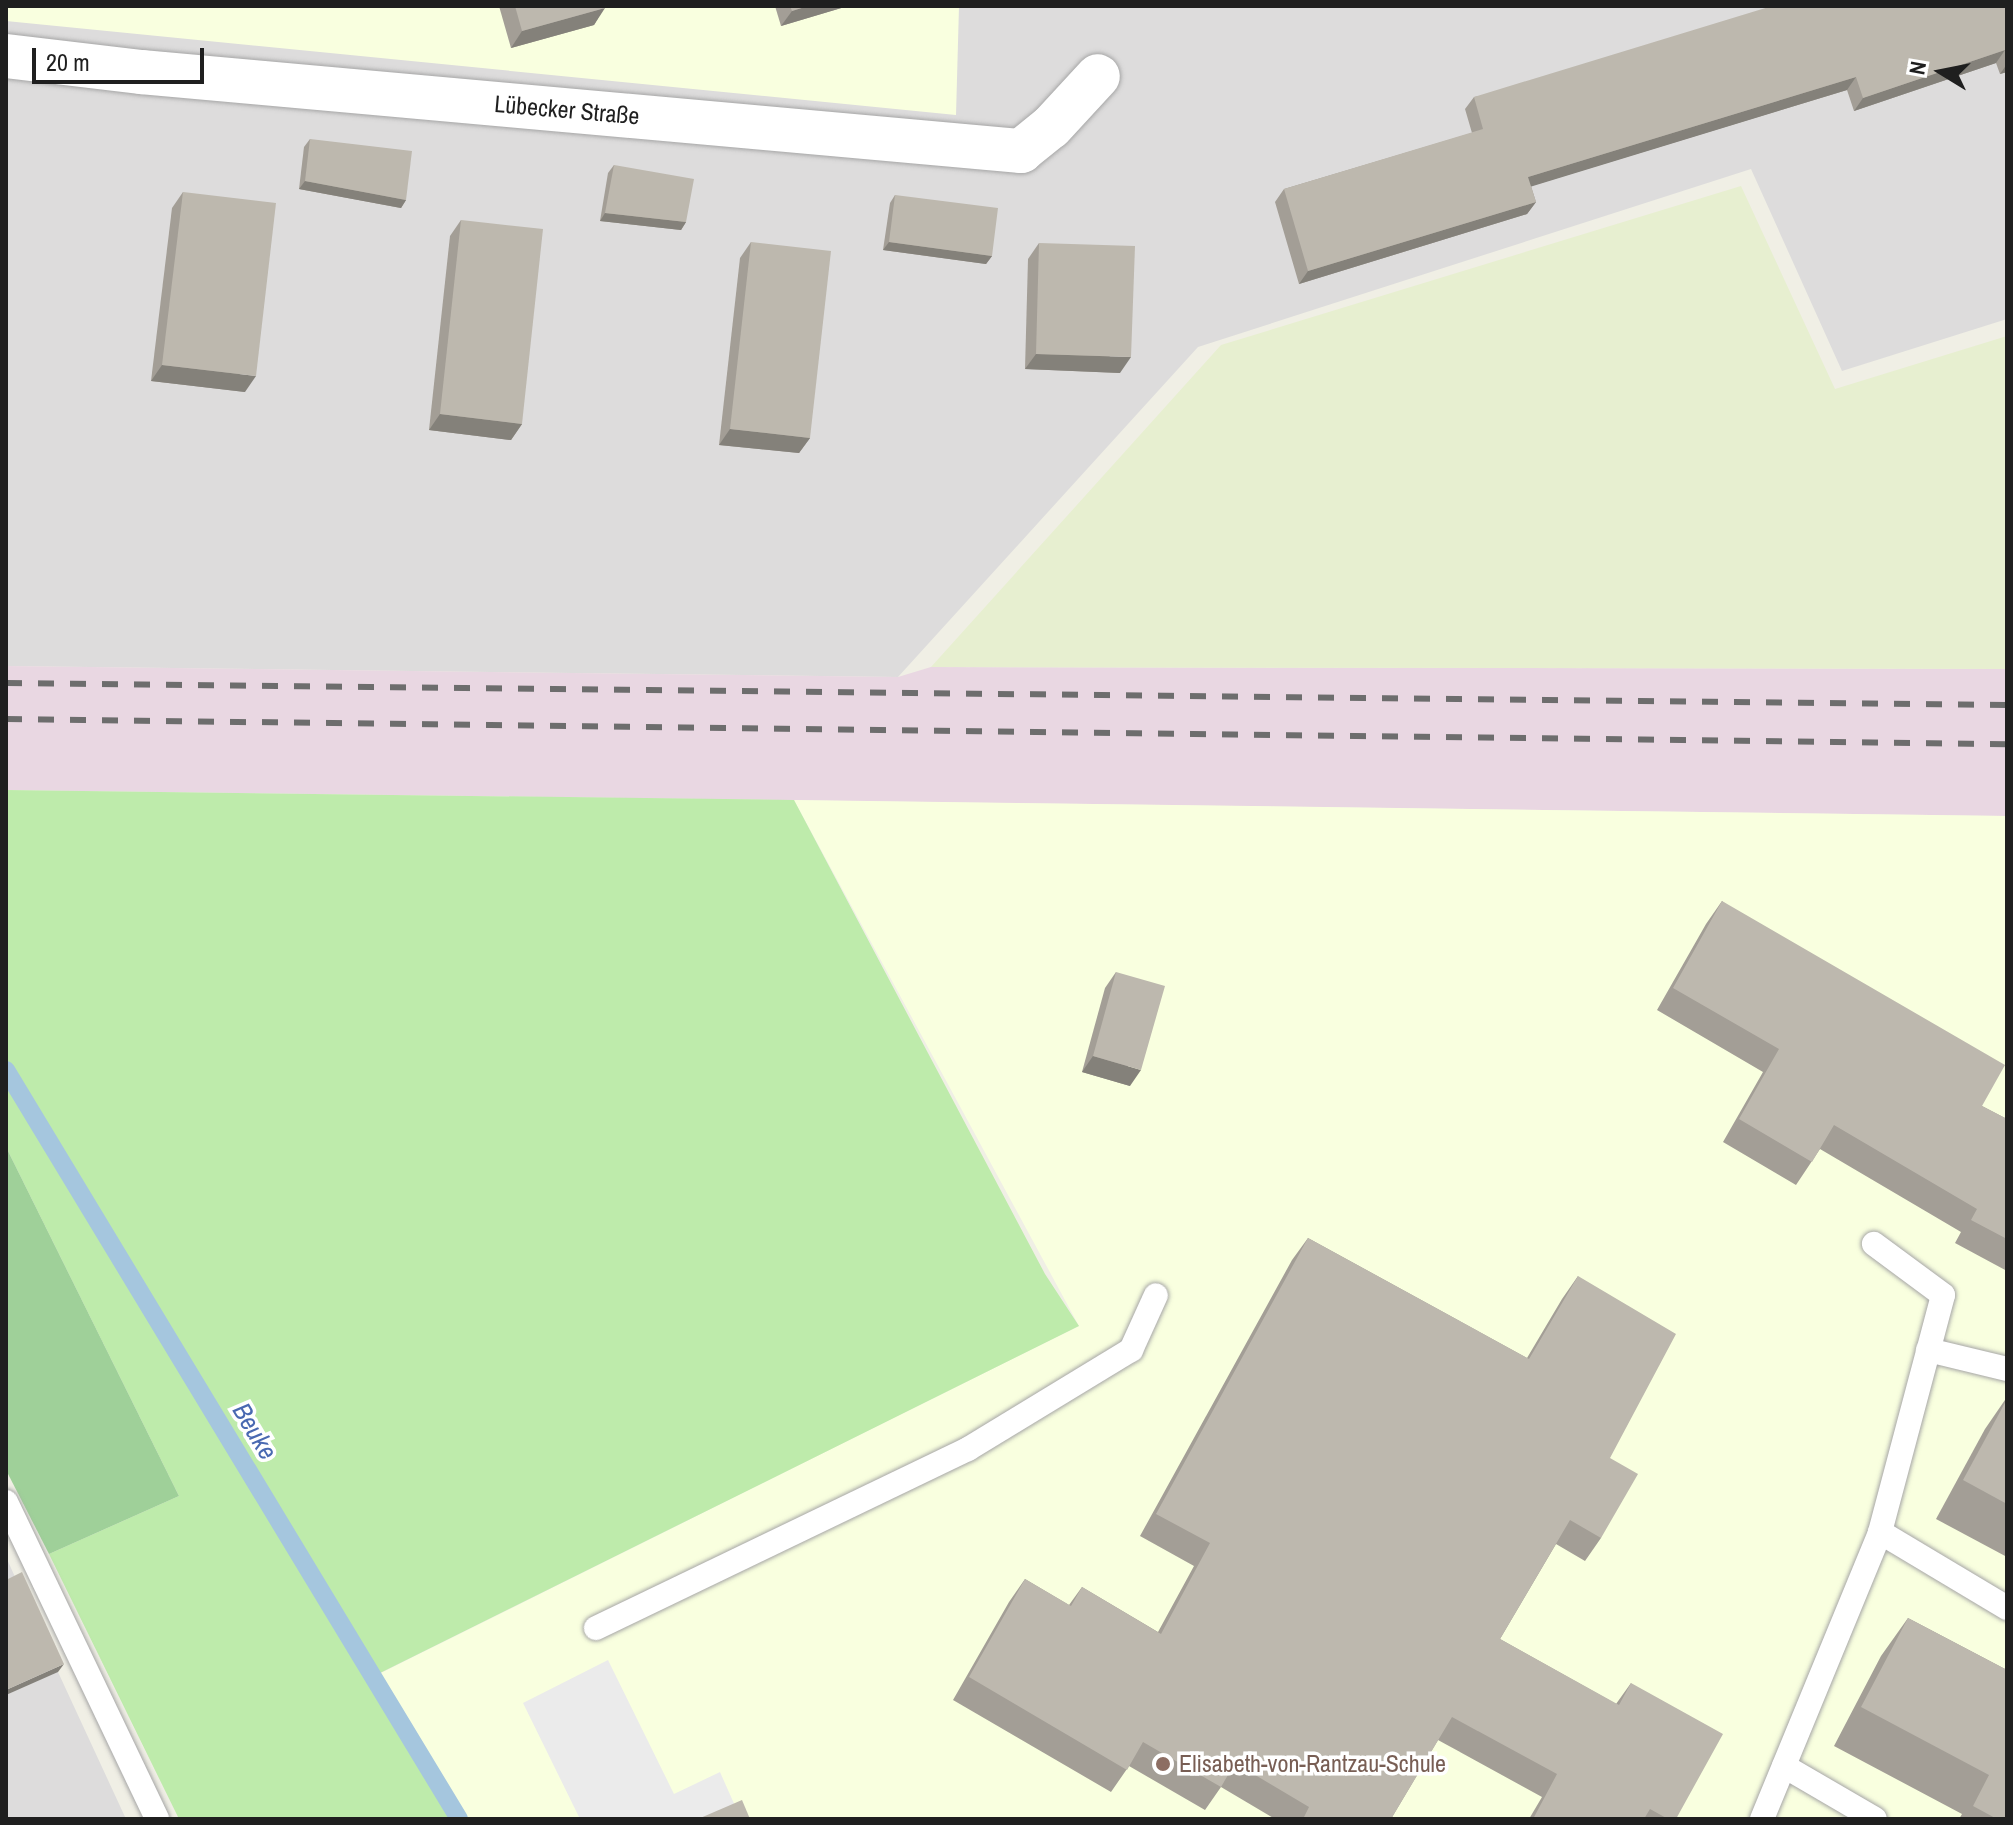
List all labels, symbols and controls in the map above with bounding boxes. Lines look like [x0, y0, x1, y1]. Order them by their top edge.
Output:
scale bar [36, 32, 208, 82]
north arrow [1901, 32, 1981, 112]
text: 20 m [46, 46, 90, 78]
text: N [1901, 59, 1933, 77]
street label: Lübecker Straße [493, 89, 641, 131]
water label: Beuke [226, 1397, 284, 1465]
place label: Elisabeth-von-Rantzau-Schule [1179, 1750, 1446, 1778]
marker: Elisabeth-von-Rantzau-Schule [1154, 1755, 1172, 1773]

